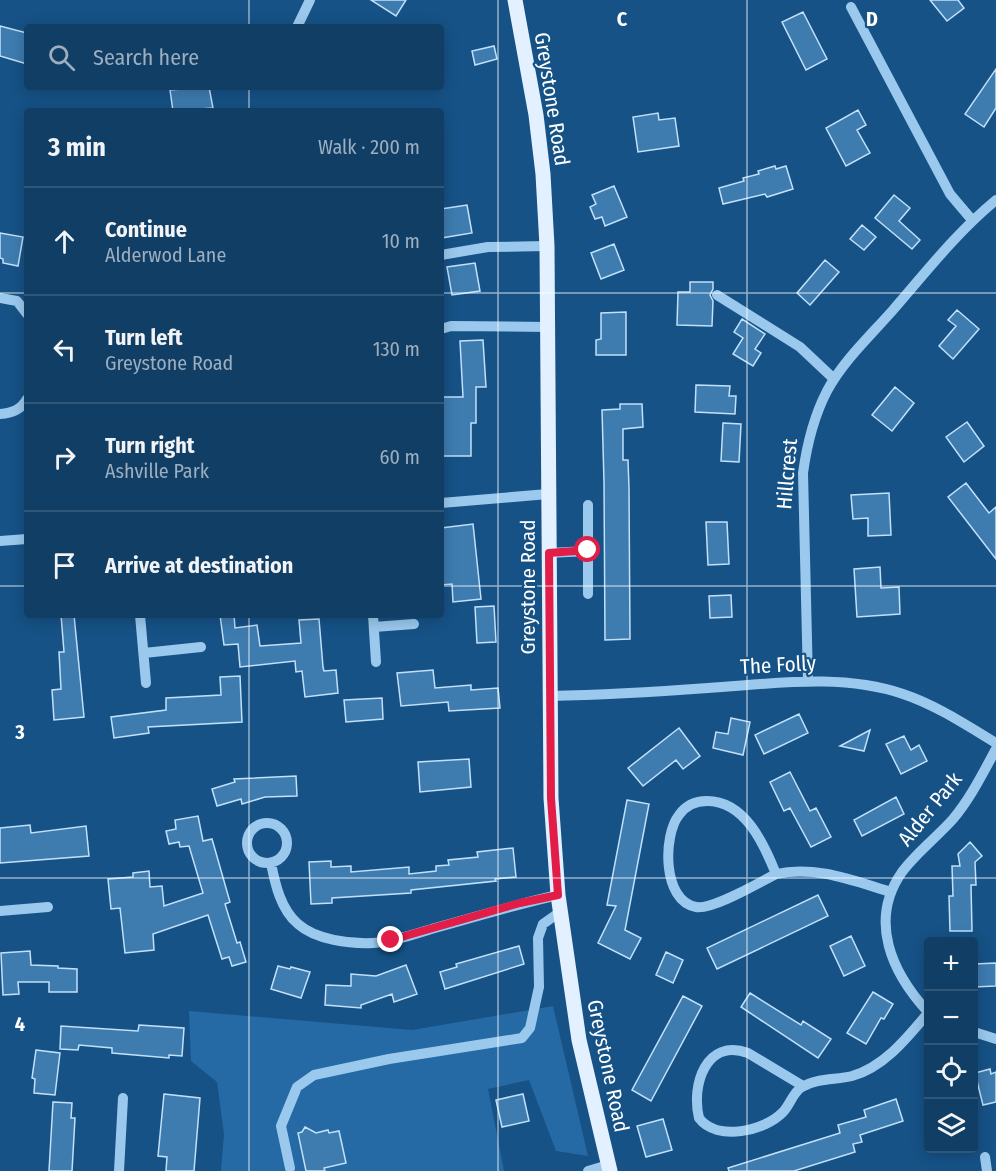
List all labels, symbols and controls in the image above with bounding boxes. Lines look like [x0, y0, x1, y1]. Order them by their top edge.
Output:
text: C [617, 7, 628, 31]
text: D [866, 7, 878, 31]
search box [24, 24, 444, 90]
street label: Greystone Road [529, 30, 575, 168]
icon: search [45, 41, 78, 74]
text: Search here [93, 44, 199, 71]
text: 3 min [48, 132, 106, 163]
text: Walk · 200 m [318, 135, 420, 159]
text: Continue [105, 216, 187, 243]
icon: ahead [48, 225, 81, 258]
text: 10 m [382, 229, 420, 253]
text: Alderwod Lane [105, 243, 226, 267]
text: Turn left [105, 324, 183, 351]
icon: left [48, 333, 81, 366]
text: 130 m [373, 337, 420, 361]
text: Greystone Road [105, 351, 233, 375]
text: Turn right [105, 432, 194, 459]
street label: Hillcrest [771, 437, 803, 510]
icon: right [48, 441, 81, 474]
text: 60 m [380, 445, 420, 469]
text: Ashville Park [105, 459, 209, 483]
street label: Greystone Road [515, 520, 541, 654]
route start [574, 536, 600, 562]
icon: arrive [48, 549, 81, 582]
text: Arrive at destination [105, 552, 293, 579]
street label: The Folly [739, 650, 817, 680]
text: 3 [14, 720, 25, 744]
street label: Alder Park [892, 767, 968, 851]
route end [377, 926, 403, 952]
map controls [924, 937, 978, 1153]
button: + [924, 937, 978, 991]
button: − [924, 991, 978, 1045]
street label: Greystone Road [581, 997, 635, 1135]
text: 4 [15, 1012, 25, 1036]
button: locate [924, 1045, 978, 1099]
button: layers [924, 1099, 978, 1153]

